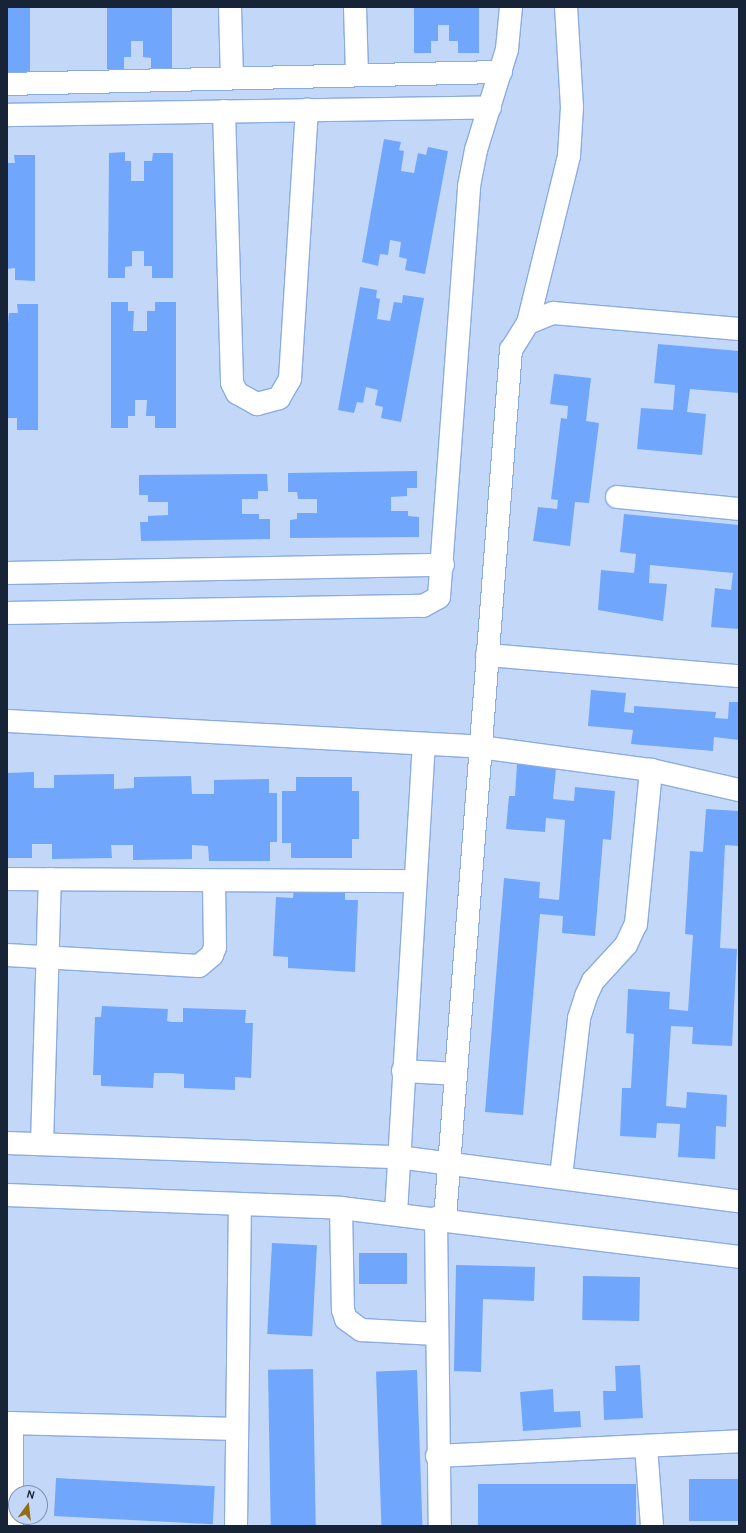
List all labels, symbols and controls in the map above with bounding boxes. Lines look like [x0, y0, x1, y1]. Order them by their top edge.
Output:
north arrow [8, 1485, 48, 1525]
text: N [25, 1487, 36, 1502]

